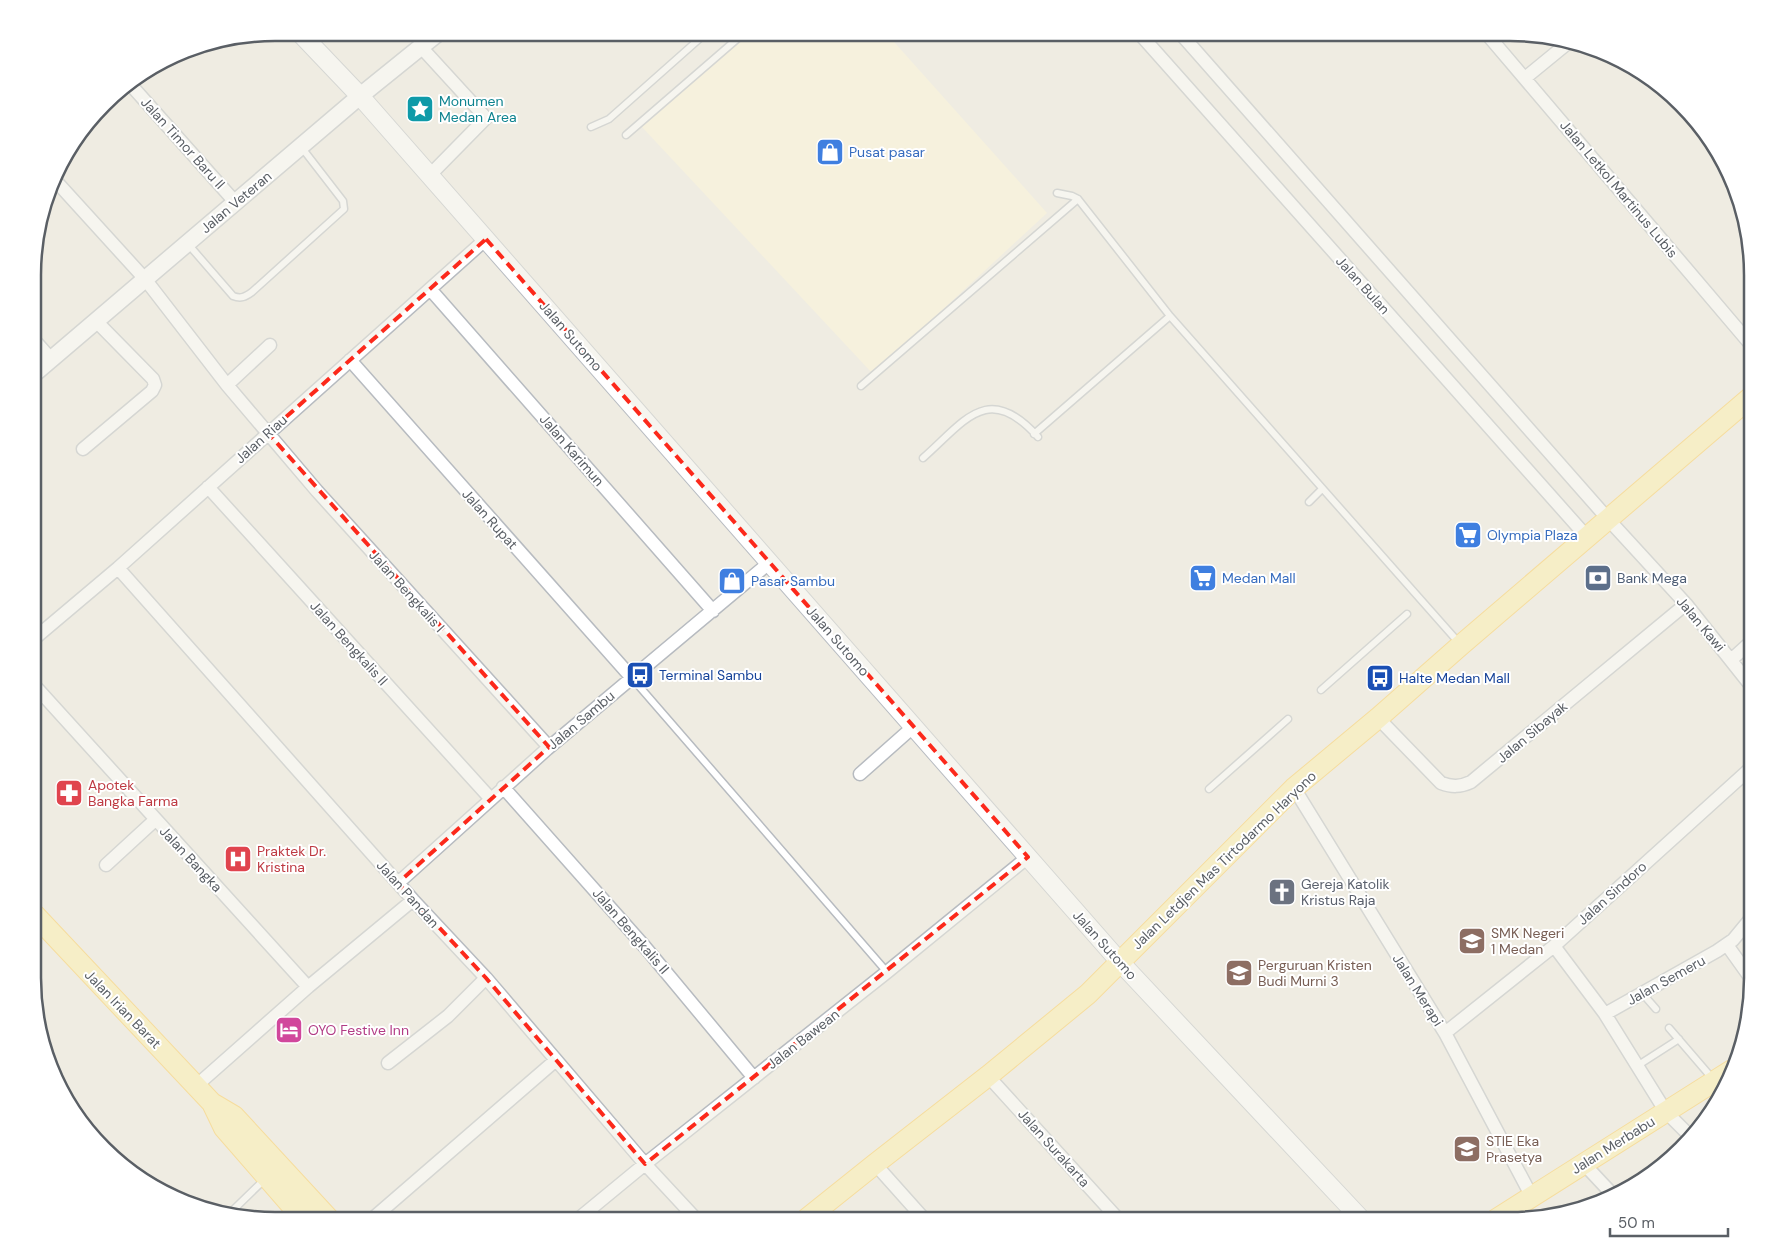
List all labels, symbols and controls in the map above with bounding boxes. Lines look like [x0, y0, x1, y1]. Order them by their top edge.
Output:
place label: Monumen Medan Area [439, 92, 517, 126]
street label: Jalan Timor Baru II [137, 93, 229, 193]
place icon: Monumen Medan Area [405, 94, 435, 124]
street label: Jalan Letkol Martinus Lubis [1556, 117, 1682, 261]
shop icon: Pusat pasar [815, 137, 845, 167]
place label: Pusat pasar [849, 143, 925, 161]
street label: Jalan Veteran [197, 167, 275, 237]
street label: Jalan Bulan [1332, 252, 1394, 318]
street label: Jalan Sutomo [535, 297, 607, 375]
street label: Jalan Karimun [536, 410, 608, 490]
street label: Jalan Riau [231, 411, 291, 467]
street label: Jalan Rupat [458, 485, 522, 553]
supermarket icon: Olympia Plaza [1453, 520, 1483, 550]
place label: Olympia Plaza [1487, 526, 1578, 544]
street label: Jalan Bengkalis I [365, 546, 449, 636]
supermarket icon: Medan Mall [1188, 563, 1218, 593]
bank icon: Bank Mega [1583, 563, 1613, 593]
shop icon: Pasar Sambu [717, 566, 747, 596]
place label: Medan Mall [1222, 569, 1296, 587]
place label: Bank Mega [1617, 569, 1687, 587]
place label: Pasar Sambu [751, 572, 835, 590]
street label: Jalan Kawi [1673, 593, 1729, 655]
street label: Jalan Bengkalis II [306, 597, 392, 689]
street label: Jalan Sutomo [802, 602, 874, 680]
bus stop icon: Terminal Sambu [625, 660, 655, 690]
bus stop icon: Halte Medan Mall [1365, 663, 1395, 693]
place label: Terminal Sambu [659, 666, 762, 684]
place label: Halte Medan Mall [1399, 669, 1510, 687]
street label: Jalan Sambu [544, 687, 618, 753]
street label: Jalan Sibayak [1493, 697, 1571, 767]
street label: Jalan Letdjen Mas Tirtodarmo Haryono [1128, 767, 1320, 953]
place label: Apotek Bangka Farma [88, 776, 178, 810]
pharmacy icon: Apotek Bangka Farma [54, 778, 84, 808]
street label: Jalan Bangka [156, 822, 226, 896]
place label: Praktek Dr. Kristina [257, 842, 326, 876]
hospital icon: Praktek Dr. Kristina [223, 844, 253, 874]
street label: Jalan Pandan [373, 856, 443, 932]
street label: Jalan Sindoro [1574, 857, 1650, 929]
place label: Gereja Katolik Kristus Raja [1301, 875, 1390, 909]
church icon: Gereja Katolik Kristus Raja [1267, 877, 1297, 907]
street label: Jalan Bengkalis II [589, 884, 673, 978]
street label: Jalan Sutomo [1069, 906, 1141, 984]
place label: SMK Negeri 1 Medan [1491, 924, 1564, 958]
school or university icon: SMK Negeri 1 Medan [1457, 926, 1487, 956]
street label: Jalan Merapi [1389, 951, 1447, 1029]
street label: Jalan Semeru [1624, 951, 1708, 1009]
place label: Perguruan Kristen Budi Murni 3 [1258, 956, 1372, 990]
school or university icon: Perguruan Kristen Budi Murni 3 [1224, 958, 1254, 988]
street label: Jalan Irian Barat [81, 966, 165, 1052]
street label: Jalan Bawean [763, 1005, 843, 1073]
hotel icon: OYO Festive Inn [274, 1015, 304, 1045]
place label: OYO Festive Inn [308, 1021, 409, 1039]
street label: Jalan Surakarta [1014, 1105, 1094, 1191]
street label: Jalan Merbabu [1568, 1112, 1658, 1178]
place label: STIE Eka Prasetya [1486, 1132, 1542, 1166]
school or university icon: STIE Eka Prasetya [1452, 1134, 1482, 1164]
scale bar [1610, 1206, 1728, 1238]
text: 50 m [1618, 1213, 1655, 1233]

